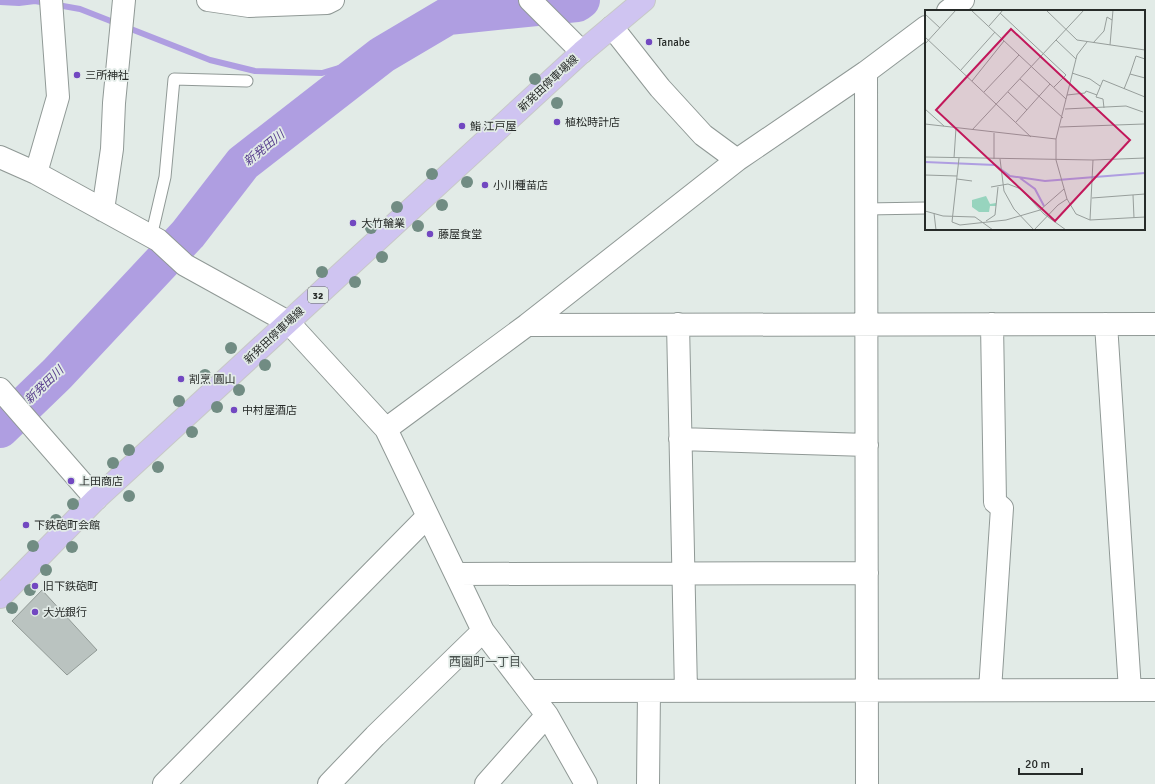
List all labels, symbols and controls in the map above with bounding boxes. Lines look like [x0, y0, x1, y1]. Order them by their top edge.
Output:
inset map [925, 10, 1145, 230]
place label: Tanabe [657, 36, 690, 49]
marker: Tanabe [644, 37, 654, 47]
street label: 新発田停車場線 [516, 52, 581, 114]
place label: 三所神社 [85, 69, 129, 82]
marker: 三所神社 [72, 70, 82, 80]
place label: 植松時計店 [565, 116, 620, 129]
marker: 植松時計店 [552, 117, 562, 127]
place label: 鮨 江戸屋 [470, 120, 516, 133]
marker: 鮨 江戸屋 [457, 121, 467, 131]
water label: 新発田川 [241, 126, 289, 169]
place label: 小川種苗店 [493, 179, 548, 192]
marker: 小川種苗店 [480, 180, 490, 190]
place label: 大竹輪業 [361, 217, 405, 230]
marker: 大竹輪業 [348, 218, 358, 228]
place label: 藤屋食堂 [438, 228, 482, 241]
marker: 藤屋食堂 [425, 229, 435, 239]
road number: 32 [308, 287, 328, 303]
street label: 新発田停車場線 [242, 304, 307, 366]
water label: 新発田川 [22, 362, 68, 407]
place label: 割烹 圓山 [189, 373, 235, 386]
marker: 割烹 圓山 [176, 374, 186, 384]
place label: 中村屋酒店 [242, 404, 297, 417]
marker: 中村屋酒店 [229, 405, 239, 415]
place label: 上田商店 [79, 475, 123, 488]
marker: 上田商店 [66, 476, 76, 486]
place label: 下鉄砲町会館 [34, 519, 100, 532]
marker: 下鉄砲町会館 [21, 520, 31, 530]
place label: 旧下鉄砲町 [43, 580, 98, 593]
marker: 旧下鉄砲町 [30, 581, 40, 591]
place label: 大光銀行 [43, 606, 87, 619]
marker: 大光銀行 [30, 607, 40, 617]
district label: 西園町一丁目 [449, 655, 521, 670]
scale bar [1019, 750, 1082, 776]
text: 20 m [1025, 757, 1050, 772]

